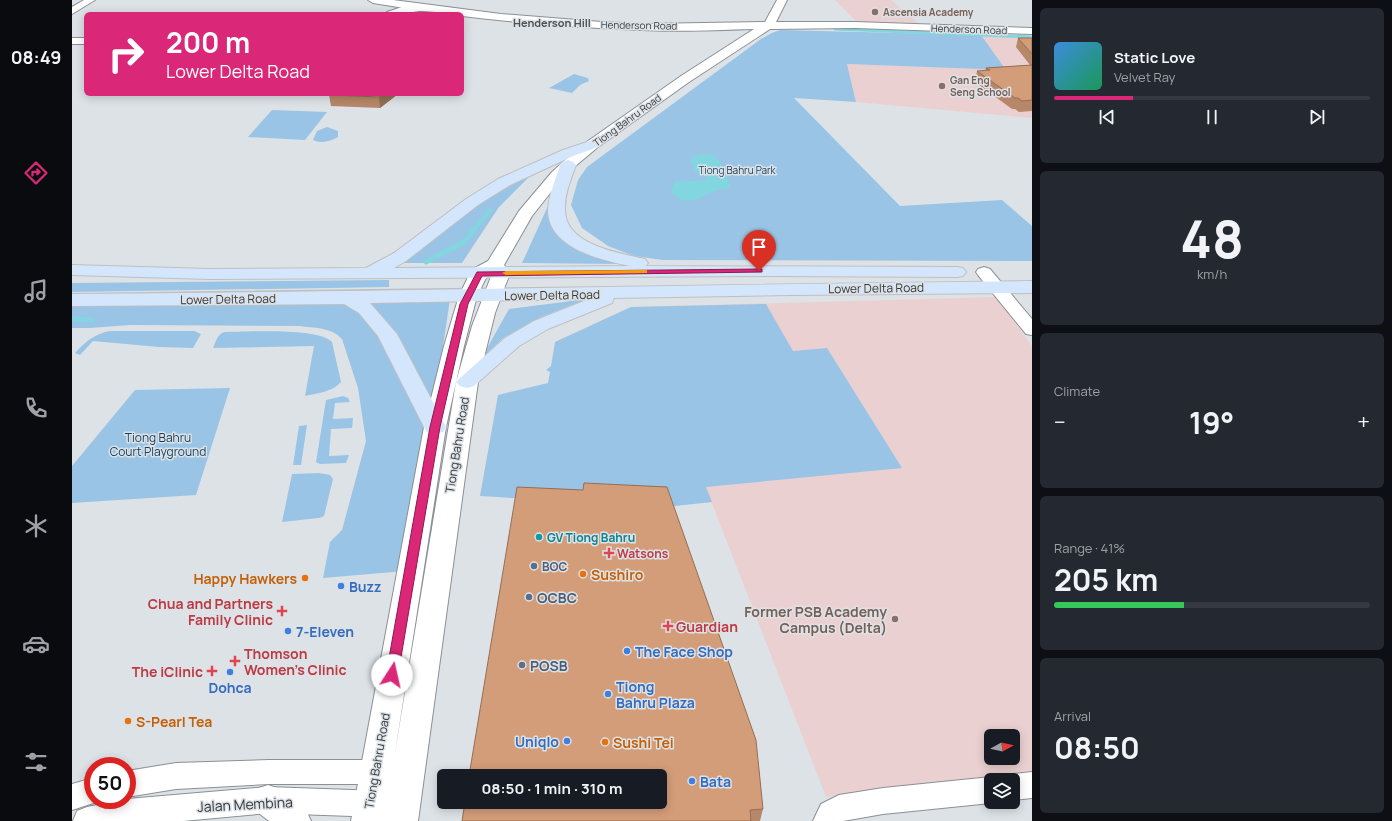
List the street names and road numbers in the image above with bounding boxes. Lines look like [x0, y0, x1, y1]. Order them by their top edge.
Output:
street label: Henderson Road [601, 17, 677, 33]
street label: Henderson Road [931, 21, 1008, 37]
street label: Tiong Bahru Road [590, 91, 664, 149]
street label: Lower Delta Road [828, 279, 924, 297]
street label: Lower Delta Road [504, 286, 600, 304]
street label: Lower Delta Road [180, 290, 276, 308]
street label: Tiong Bahru Road [441, 396, 473, 494]
street label: Tiong Bahru Road [360, 712, 394, 810]
street label: Jalan Membina [197, 792, 293, 816]

